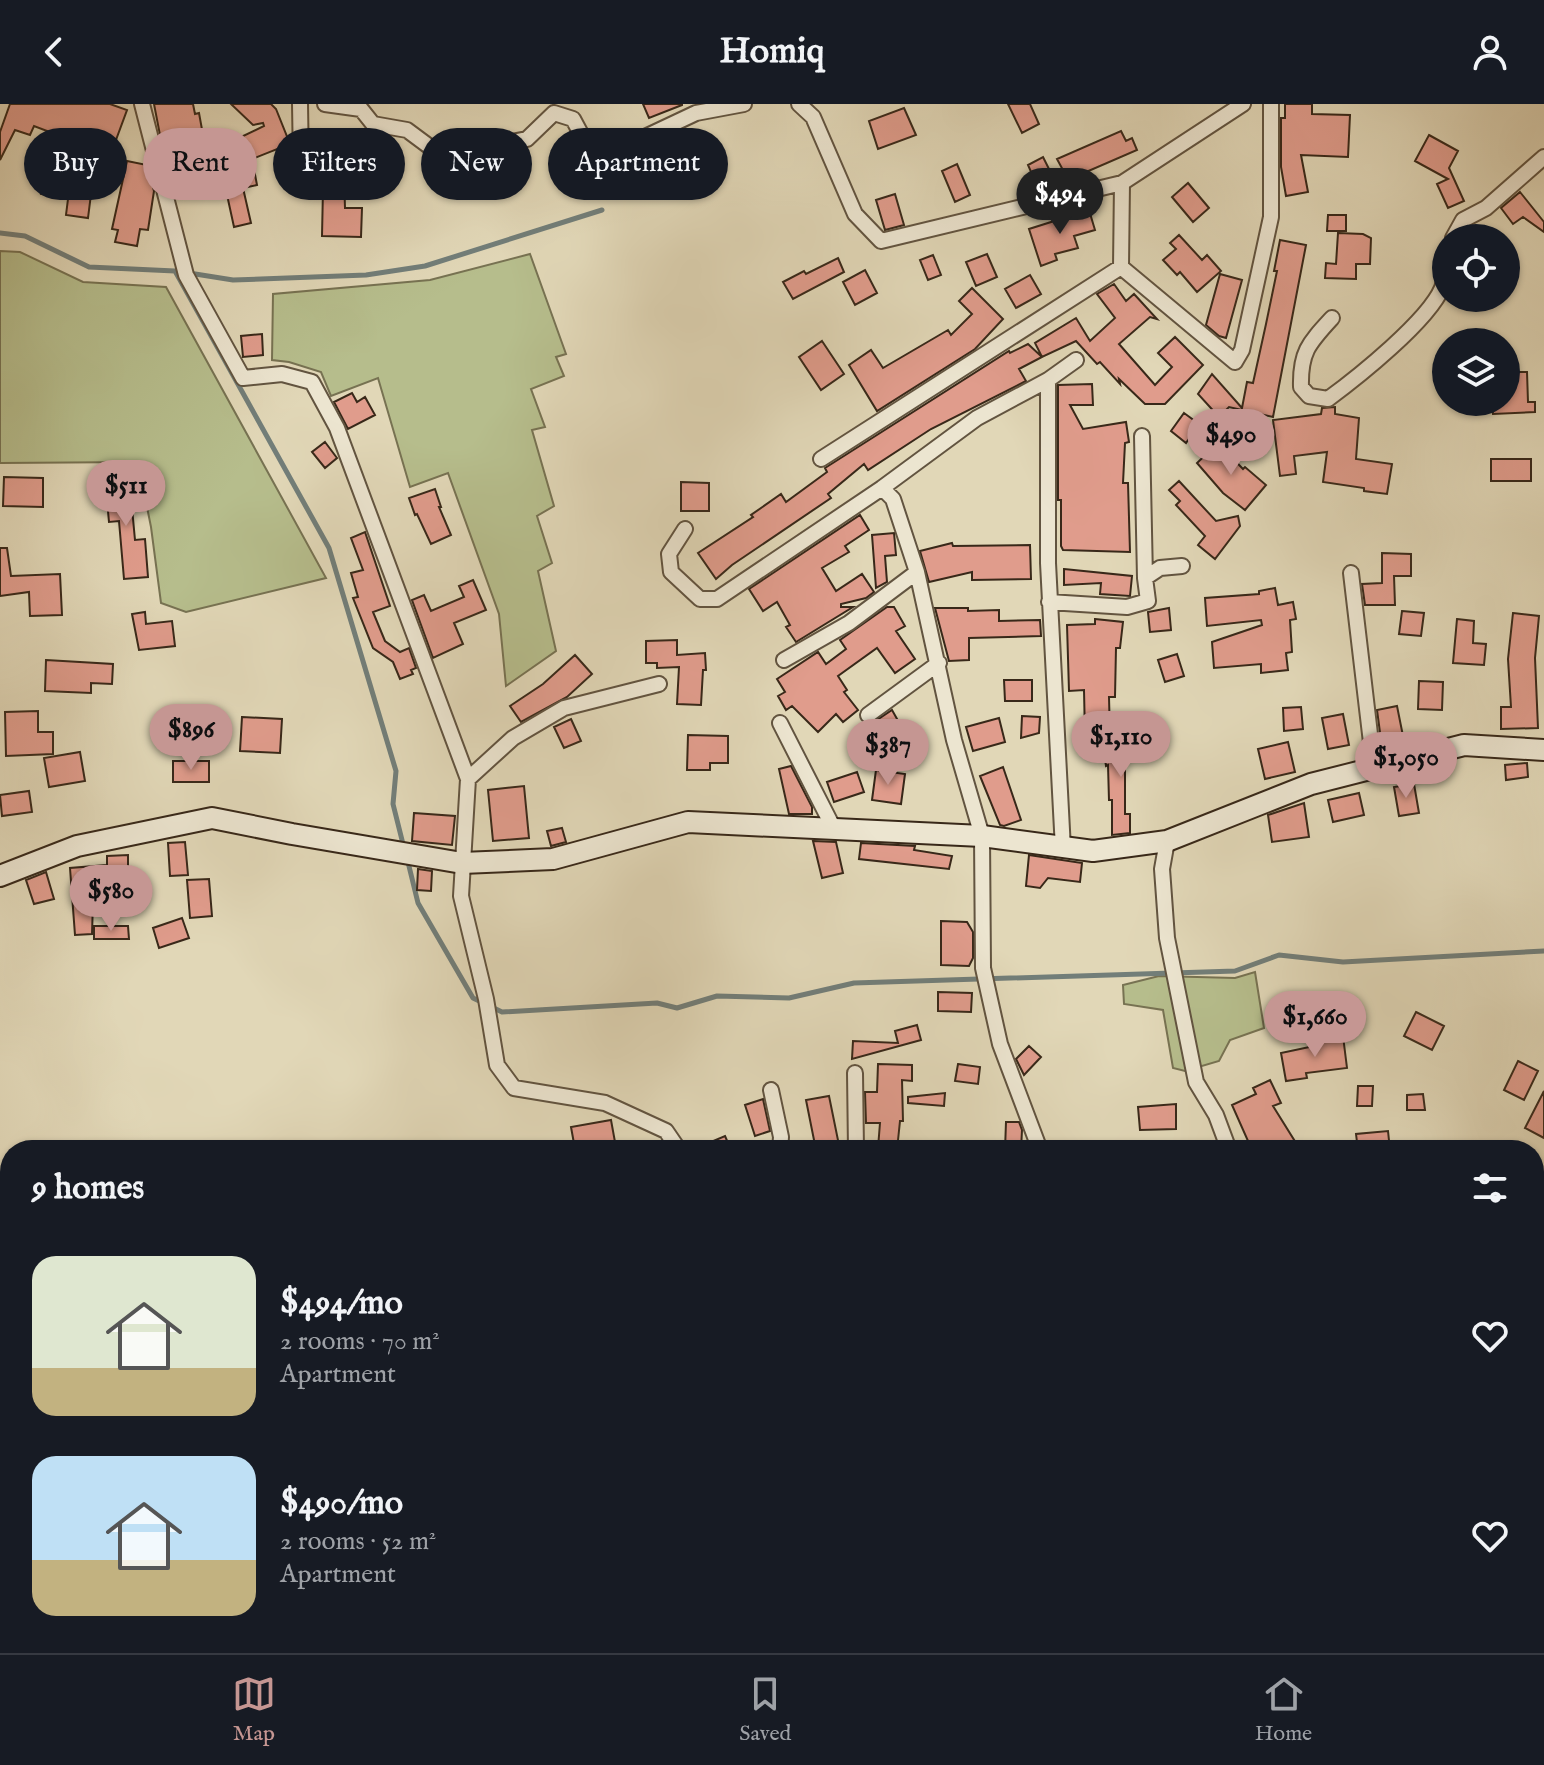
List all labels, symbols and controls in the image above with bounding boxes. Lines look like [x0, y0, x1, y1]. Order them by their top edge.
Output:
text: Homiq [720, 29, 824, 75]
icon: back [32, 30, 76, 74]
icon: person [1468, 30, 1512, 74]
chip: Buy [24, 128, 127, 200]
chip: Rent [143, 128, 257, 200]
chip: Filters [273, 128, 405, 200]
chip: New [421, 128, 532, 200]
chip: Apartment [548, 128, 728, 200]
pin: $494 [1013, 168, 1107, 236]
text: $494 [1034, 177, 1086, 210]
map controls [1432, 224, 1520, 416]
button: locate [1432, 224, 1520, 312]
button: layers [1432, 328, 1520, 416]
pin: $490 [1184, 409, 1278, 477]
text: $490 [1205, 418, 1257, 451]
pin: $511 [79, 460, 173, 528]
text: $511 [104, 469, 148, 502]
pin: $896 [144, 704, 238, 772]
pin: $1,110 [1056, 711, 1186, 779]
text: $896 [168, 713, 214, 746]
pin: $387 [841, 719, 935, 787]
text: $1,110 [1089, 720, 1153, 753]
text: $387 [865, 728, 911, 761]
pin: $1,050 [1341, 732, 1471, 800]
text: $1,050 [1373, 741, 1439, 774]
pin: $580 [64, 865, 158, 933]
text: $580 [88, 874, 134, 907]
pin: $1,660 [1250, 991, 1380, 1059]
text: $1,660 [1282, 1000, 1348, 1033]
icon: filters [1468, 1166, 1512, 1210]
text: 9 homes [32, 1167, 144, 1210]
text: $494/mo [280, 1282, 403, 1325]
icon: home [96, 1288, 192, 1384]
icon: heart [1468, 1314, 1512, 1358]
text: 2 rooms · 70 m² [280, 1325, 440, 1358]
text: Apartment [280, 1358, 396, 1391]
text: $490/mo [280, 1482, 403, 1525]
icon: home [96, 1488, 192, 1584]
icon: heart [1468, 1514, 1512, 1558]
text: 2 rooms · 52 m² [280, 1525, 436, 1558]
text: Apartment [280, 1558, 396, 1591]
tab: Map [232, 1672, 276, 1748]
tab: Saved [739, 1672, 791, 1748]
tab: Home [1255, 1672, 1312, 1748]

